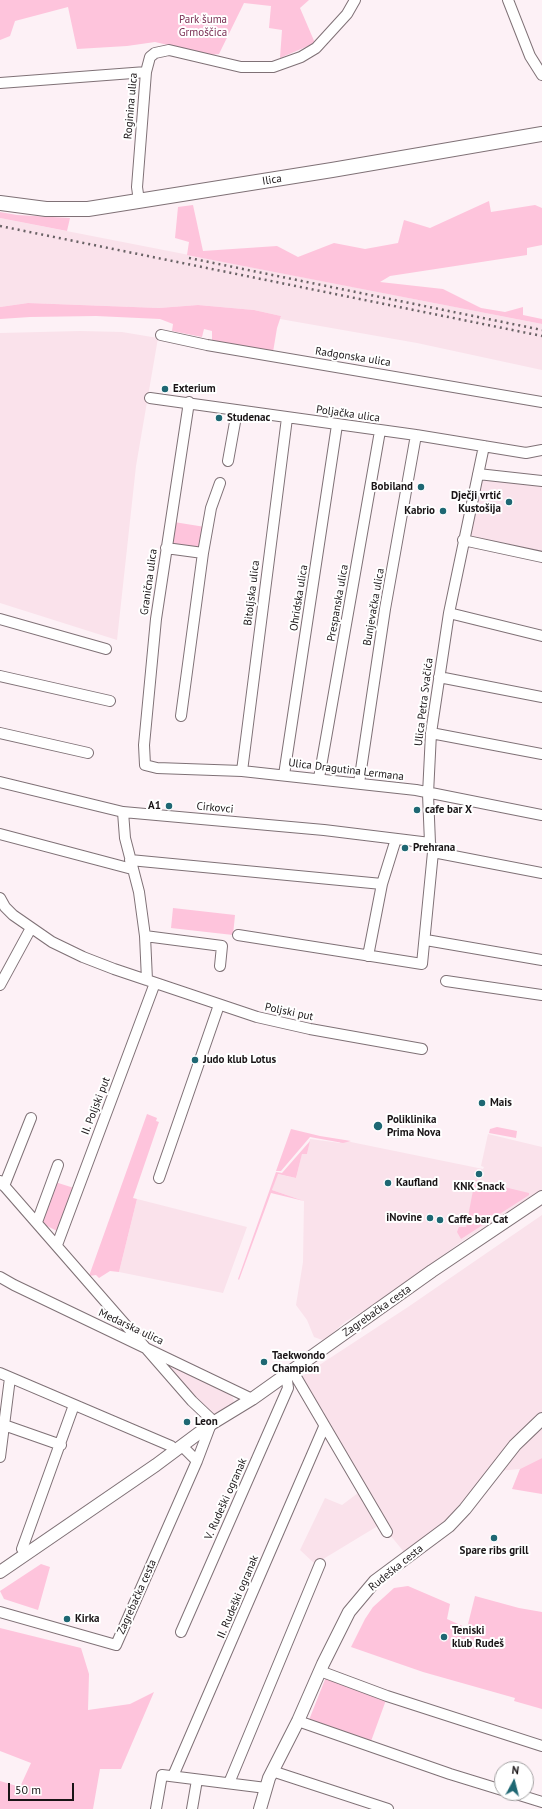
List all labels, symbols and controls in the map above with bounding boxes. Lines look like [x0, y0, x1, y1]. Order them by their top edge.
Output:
park label: Park šuma Grmoščica [179, 13, 227, 39]
street label: Roginina ulica [122, 72, 140, 140]
street label: Ilica [261, 172, 283, 188]
street label: Radgonska ulica [314, 345, 392, 369]
place label: Exterium [173, 382, 215, 396]
marker: Exterium [160, 384, 170, 394]
street label: Poljačka ulica [315, 403, 381, 425]
place label: Studenac [227, 411, 270, 425]
marker: Studenac [214, 413, 224, 423]
place label: Bobiland [371, 480, 413, 494]
marker: Bobiland [416, 482, 426, 492]
place label: Dječji vrtić Kustošija [451, 489, 501, 515]
marker: Dječji vrtić Kustošija [504, 497, 514, 507]
place label: Kabrio [404, 504, 435, 518]
marker: Kabrio [438, 506, 448, 516]
street label: Granična ulica [138, 548, 160, 616]
street label: Bitoljska ulica [241, 560, 263, 626]
street label: Prespanska ulica [325, 563, 351, 643]
street label: Ohridska ulica [287, 564, 311, 632]
street label: Bunjevačka ulica [361, 567, 387, 647]
street label: Ulica Petra Svačića [412, 657, 436, 747]
street label: Ulica Dragutina Lermana [288, 756, 404, 784]
place label: A1 [148, 799, 161, 813]
street label: Cirkovci [196, 800, 234, 816]
marker: A1 [164, 801, 174, 811]
place label: cafe bar X [425, 803, 472, 817]
marker: cafe bar X [412, 805, 422, 815]
place label: Prehrana [413, 841, 455, 855]
marker: Prehrana [400, 843, 410, 853]
street label: Poljski put [264, 1000, 314, 1024]
place label: Judo klub Lotus [203, 1053, 276, 1067]
marker: Judo klub Lotus [190, 1055, 200, 1065]
street label: II. Poljski put [79, 1075, 113, 1137]
place label: Mais [490, 1096, 512, 1110]
marker: Mais [477, 1098, 487, 1108]
place label: Poliklinika Prima Nova [387, 1113, 441, 1139]
marker: Poliklinika Prima Nova [372, 1120, 384, 1132]
marker: KNK Snack [474, 1169, 484, 1179]
place label: Kaufland [396, 1176, 438, 1190]
marker: Kaufland [383, 1178, 393, 1188]
place label: KNK Snack [453, 1180, 505, 1194]
place label: iNovine [386, 1211, 422, 1225]
marker: iNovine [425, 1213, 435, 1223]
place label: Caffe bar Cat [448, 1213, 508, 1227]
marker: Caffe bar Cat [435, 1215, 445, 1225]
street label: Zagrebačka cesta [340, 1282, 414, 1340]
street label: Medarska ulica [96, 1306, 166, 1348]
place label: Taekwondo Champion [272, 1349, 325, 1375]
marker: Taekwondo Champion [259, 1357, 269, 1367]
place label: Leon [195, 1415, 218, 1429]
marker: Leon [182, 1417, 192, 1427]
street label: V. Rudeški ogranak [202, 1456, 250, 1542]
marker: Spare ribs grill [489, 1533, 499, 1543]
street label: Rudeška cesta [366, 1542, 426, 1594]
place label: Spare ribs grill [460, 1544, 528, 1558]
street label: II. Rudeški ogranak [215, 1553, 261, 1641]
street label: Zagrebačka cesta [115, 1558, 159, 1636]
place label: Kirka [75, 1612, 99, 1626]
marker: Kirka [62, 1614, 72, 1624]
place label: Teniski klub Rudeš [452, 1624, 504, 1650]
marker: Teniski klub Rudeš [439, 1632, 449, 1642]
north arrow [494, 1761, 534, 1801]
text: N [511, 1763, 520, 1777]
scale bar [10, 1775, 76, 1801]
text: 50 m [15, 1782, 41, 1797]

